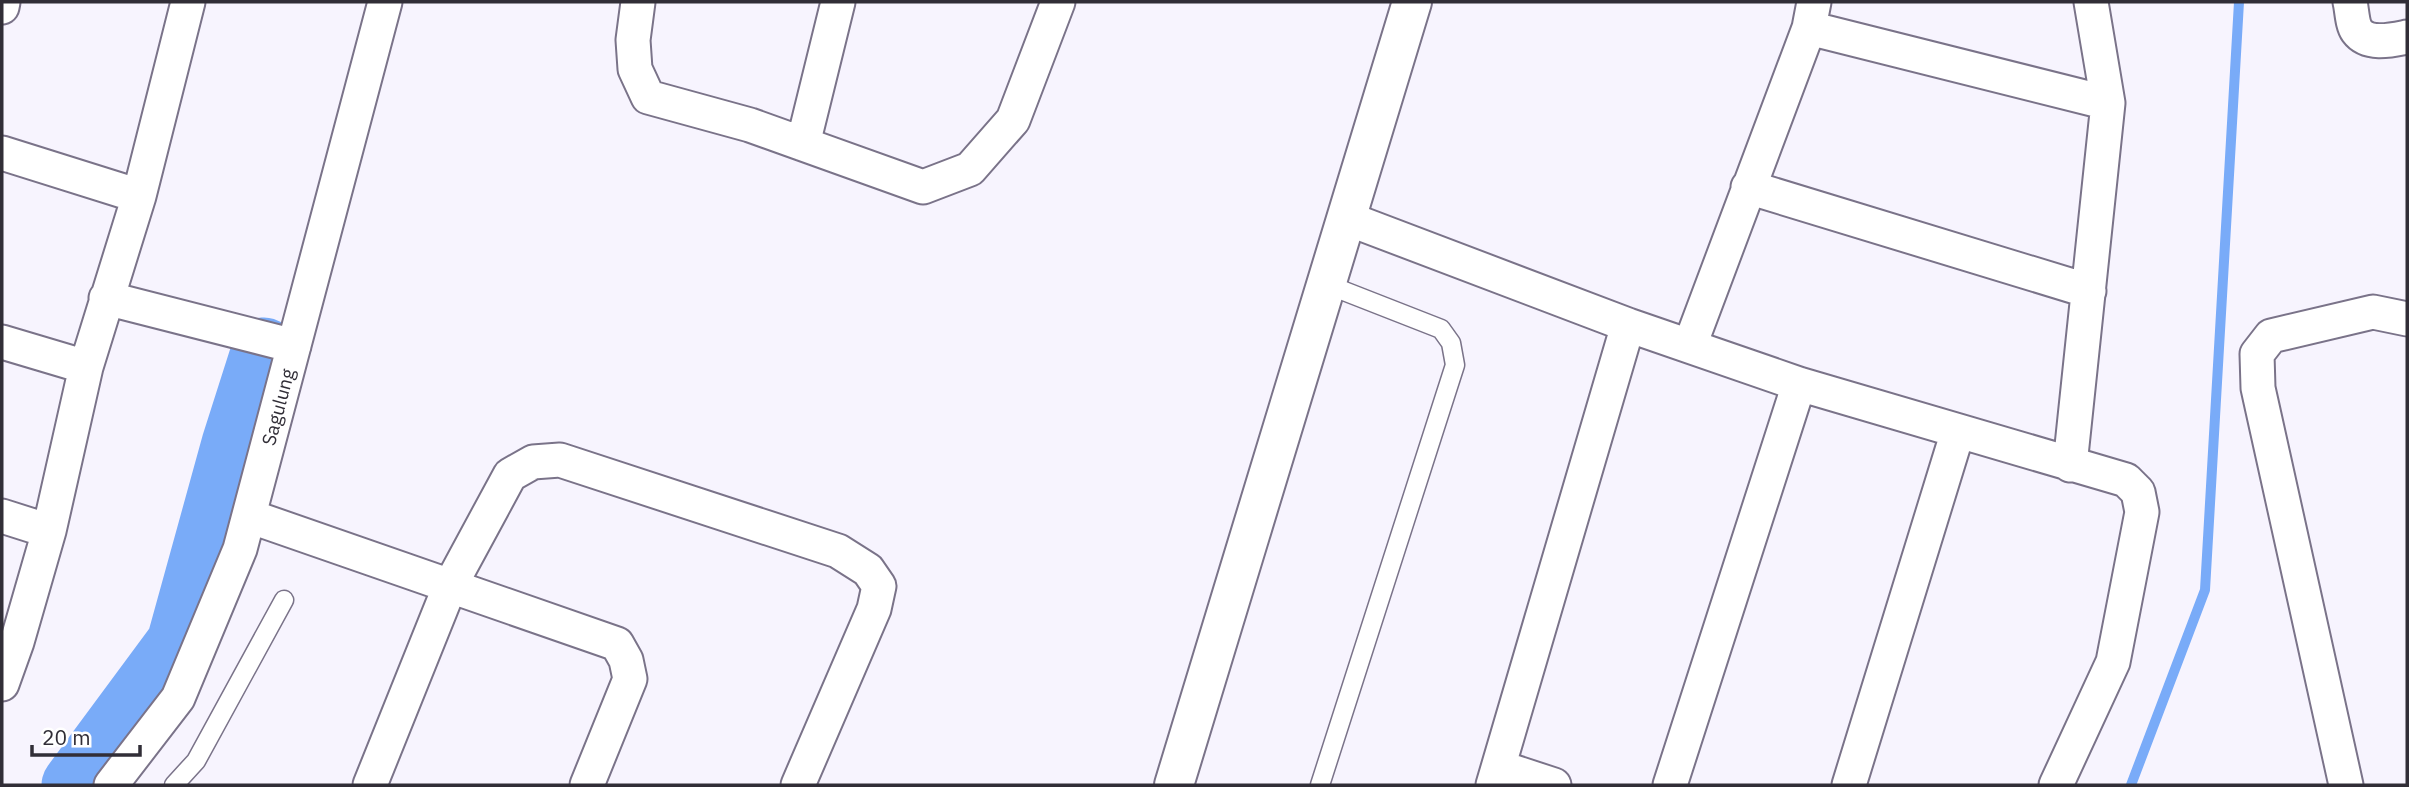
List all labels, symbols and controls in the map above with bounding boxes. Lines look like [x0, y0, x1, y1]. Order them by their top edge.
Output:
street label: Sagulung [256, 366, 300, 448]
scale bar [32, 714, 140, 758]
text: 20 m [42, 723, 91, 751]

